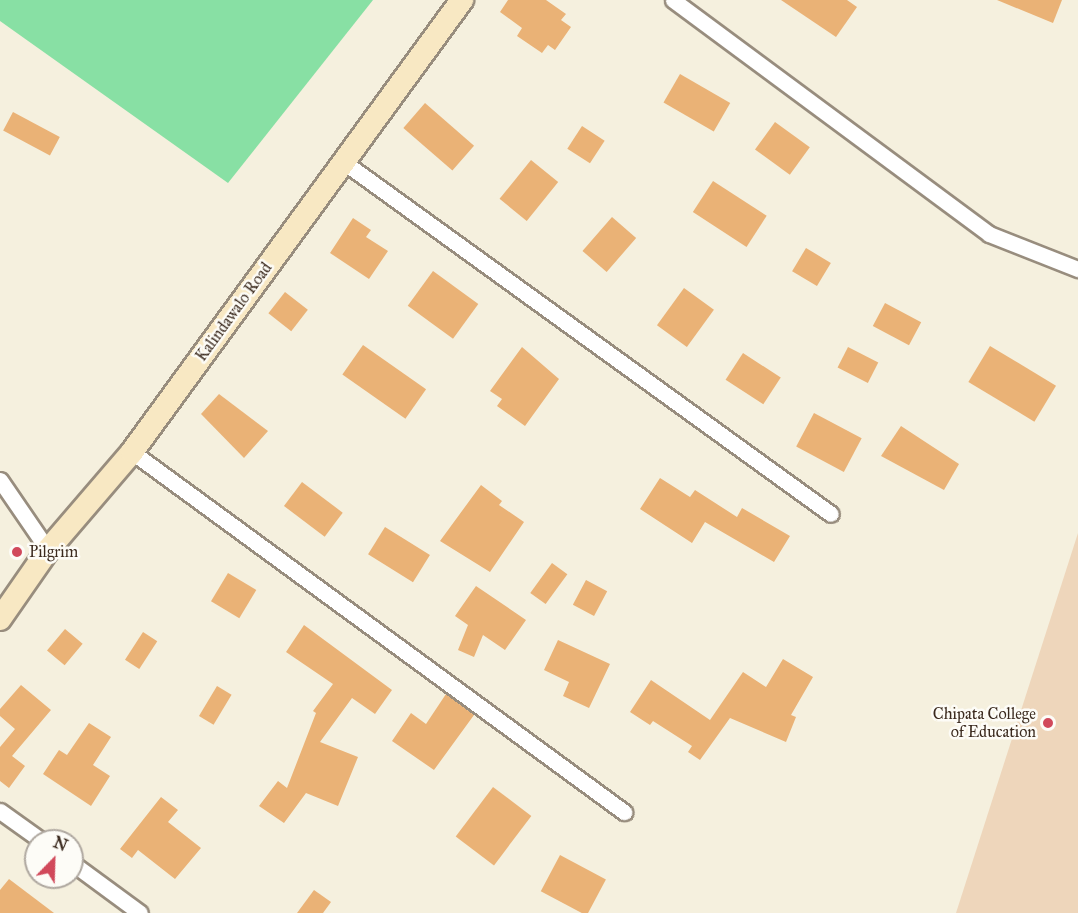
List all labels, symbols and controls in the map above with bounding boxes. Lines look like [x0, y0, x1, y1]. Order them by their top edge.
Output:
street label: Kalindawalo Road [192, 259, 276, 365]
place label: Pilgrim [29, 542, 78, 562]
marker: Pilgrim [10, 545, 24, 559]
place label: Chipata College of Education [933, 704, 1036, 742]
marker: Chipata College of Education [1041, 716, 1055, 730]
north arrow [24, 829, 84, 889]
text: N [50, 832, 70, 855]

